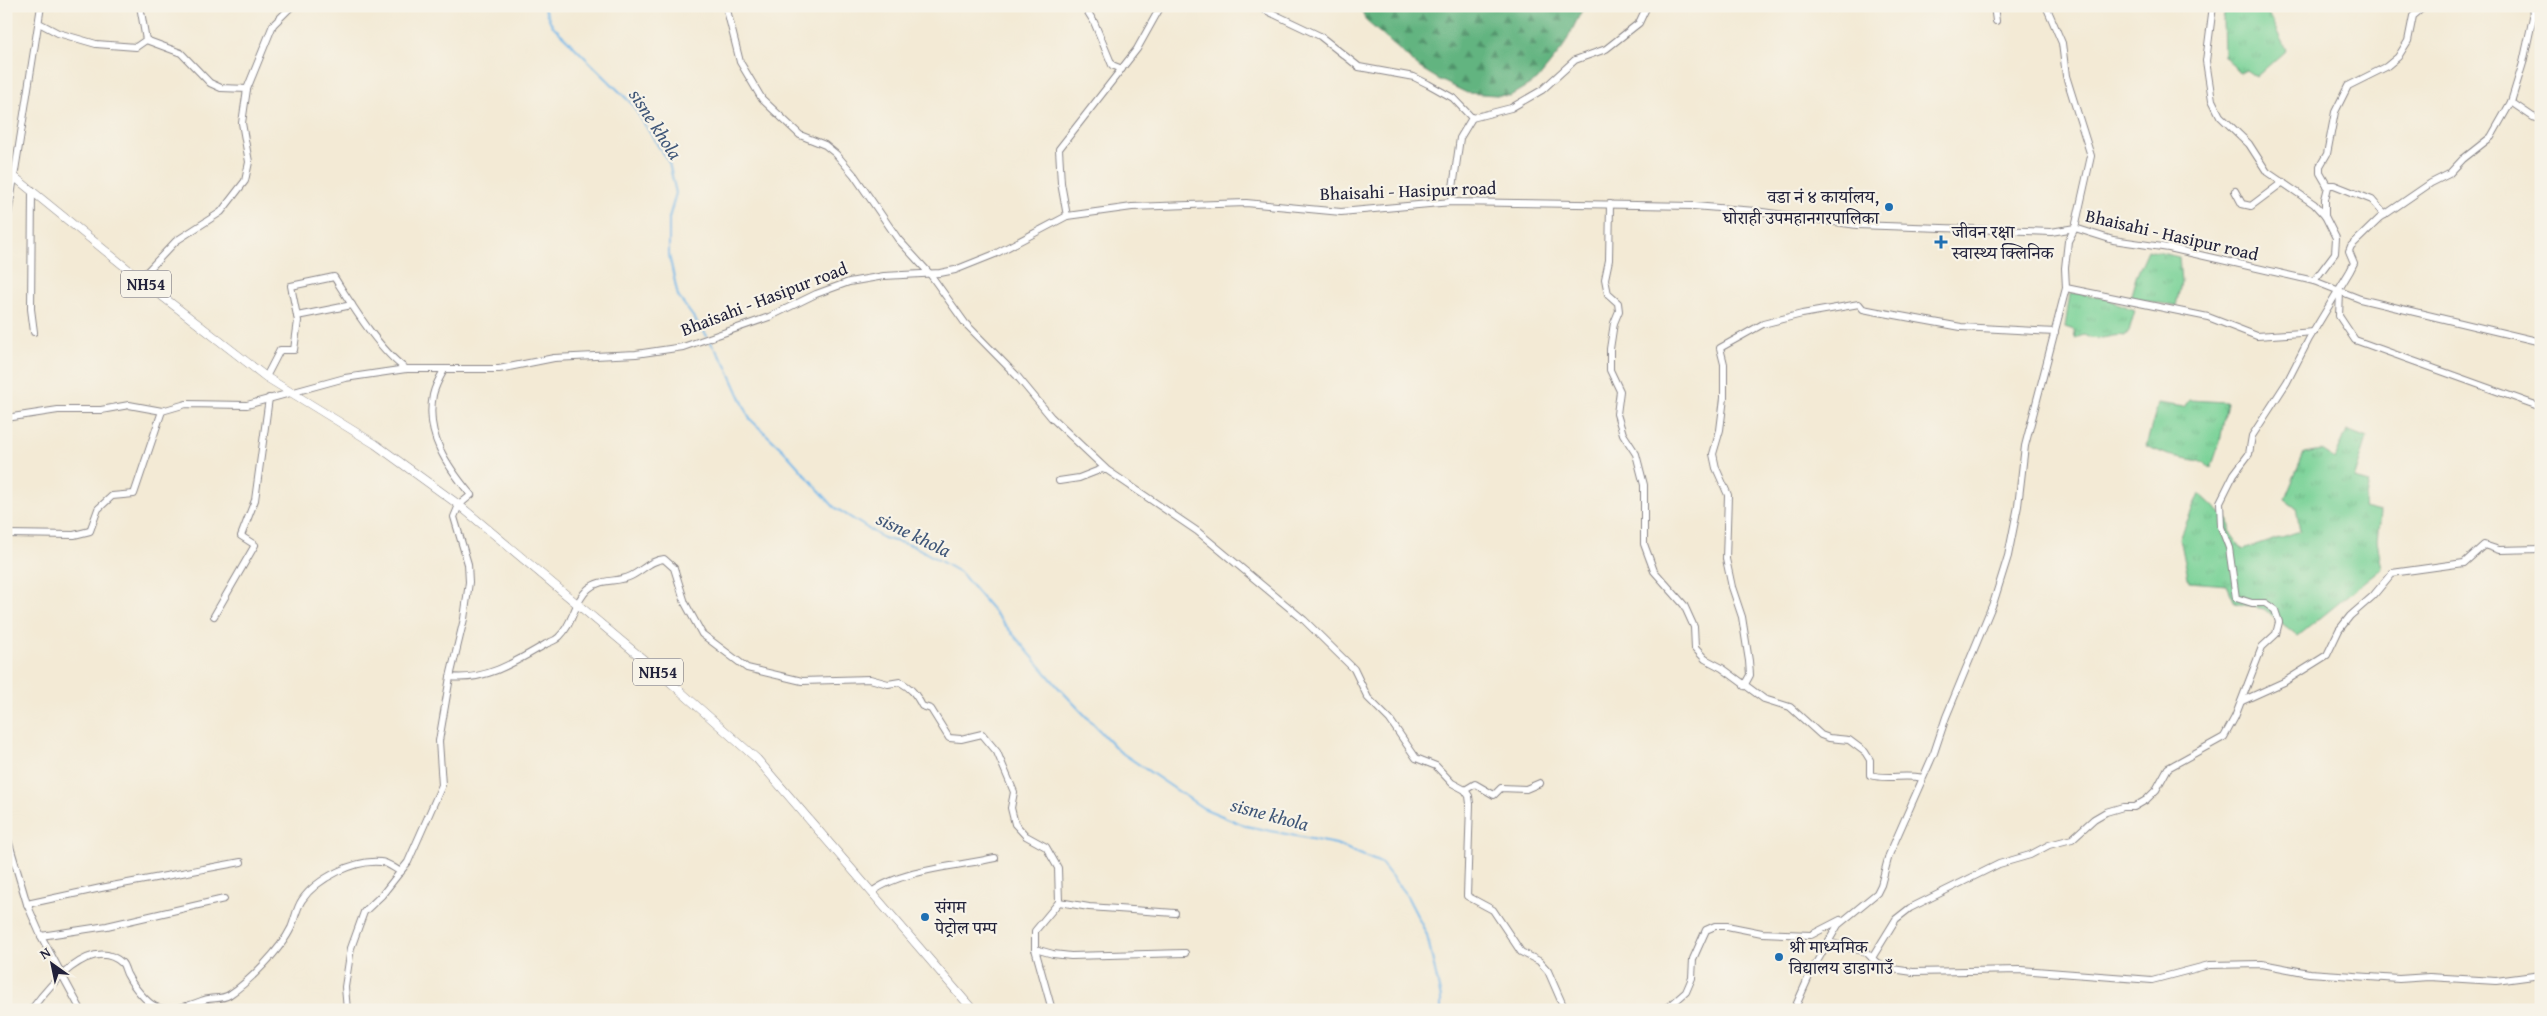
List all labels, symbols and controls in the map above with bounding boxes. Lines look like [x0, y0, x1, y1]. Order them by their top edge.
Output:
water label: sisne khola [622, 82, 690, 165]
street label: Bhaisahi - Hasipur road [1319, 174, 1497, 207]
place label: वडा नं ४ कार्यालय, घोराही उपमहानगरपालिका [1722, 183, 1881, 231]
marker: वडा नं ४ कार्यालय, घोराही उपमहानगरपालिका [1883, 201, 1895, 213]
street label: Bhaisahi - Hasipur road [2083, 201, 2262, 268]
place label: जीवन रक्षा स्वास्थ्य क्लिनिक [1951, 218, 2055, 266]
marker: जीवन रक्षा स्वास्थ्य क्लिनिक [1934, 235, 1948, 249]
street label: Bhaisahi - Hasipur road [676, 254, 852, 343]
road number: NH54 [121, 270, 171, 298]
water label: sisne khola [871, 504, 956, 564]
road number: NH54 [633, 659, 683, 686]
water label: sisne khola [1227, 790, 1312, 838]
place label: संगम पेट्रोल पम्प [934, 893, 998, 941]
marker: संगम पेट्रोल पम्प [919, 911, 931, 923]
place label: श्री माध्यमिक विद्यालय डाडागाउँ [1788, 933, 1894, 981]
north arrow [28, 938, 78, 988]
text: N [36, 942, 55, 964]
marker: श्री माध्यमिक विद्यालय डाडागाउँ [1773, 951, 1785, 963]

